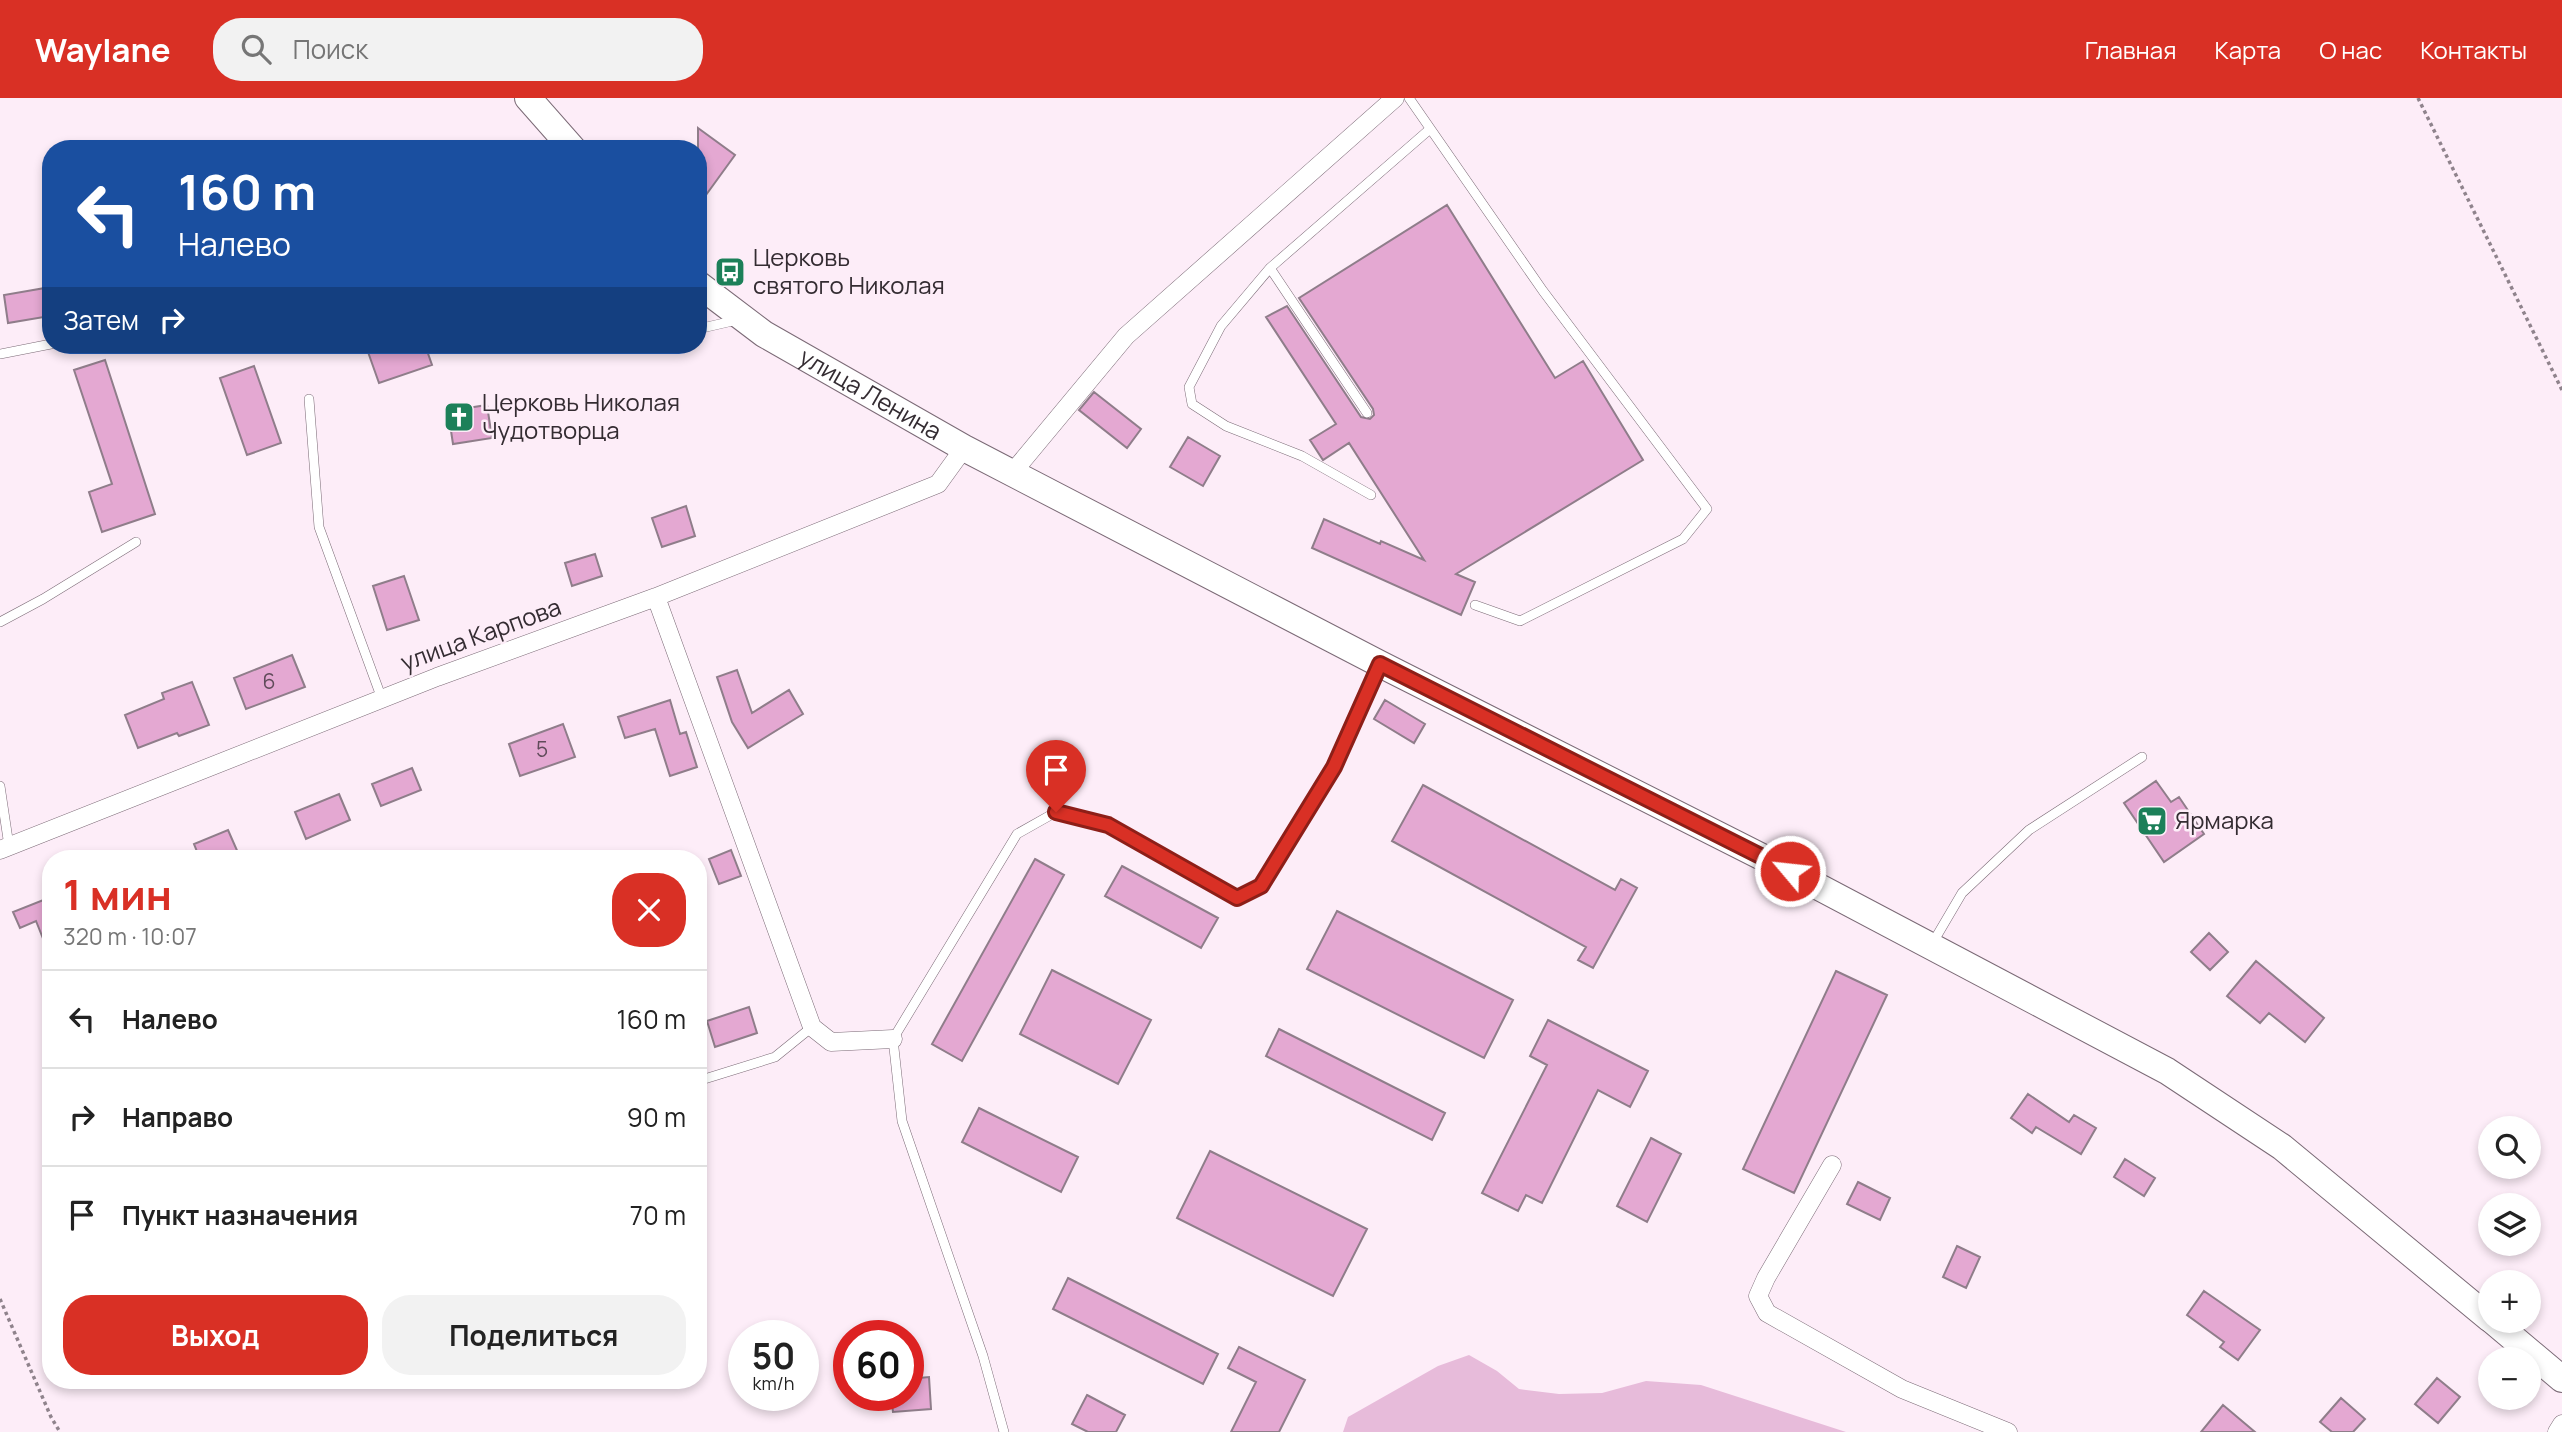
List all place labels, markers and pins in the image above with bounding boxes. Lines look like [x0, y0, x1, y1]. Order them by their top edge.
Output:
place label: Церковь святого Николая [753, 240, 945, 301]
bus stop icon: Церковь святого Николая [713, 255, 747, 289]
place label: Церковь Николая Чудотворца [482, 385, 680, 446]
church icon: Церковь Николая Чудотворца [442, 400, 476, 434]
pin [1026, 740, 1086, 812]
place label: Ярмарка [2175, 803, 2274, 836]
supermarket icon: Ярмарка [2135, 804, 2169, 838]

